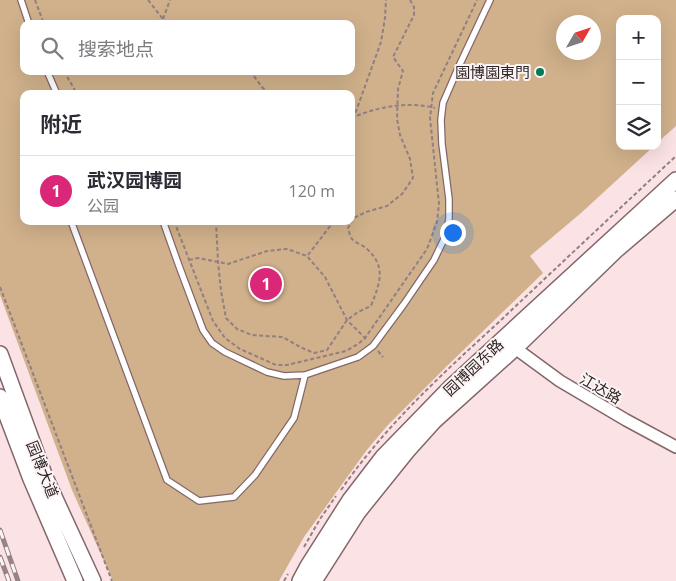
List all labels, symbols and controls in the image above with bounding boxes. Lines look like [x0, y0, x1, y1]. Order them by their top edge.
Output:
north arrow [556, 15, 601, 60]
map controls [616, 15, 661, 150]
button: + [616, 15, 661, 60]
search box [20, 20, 355, 75]
icon: search [38, 34, 66, 62]
text: 搜索地点 [78, 36, 154, 62]
button: − [616, 60, 661, 105]
place label: 園博園東門 [455, 62, 530, 82]
marker: 園博園東門 [534, 66, 546, 78]
button: layers [616, 105, 661, 150]
text: 附近 [40, 110, 82, 138]
text: 武汉园博园 [87, 167, 182, 193]
text: 1 [51, 180, 61, 202]
text: 120 m [289, 180, 335, 202]
text: 公园 [87, 195, 119, 217]
your location [440, 220, 466, 246]
pin: 1 [250, 265, 282, 303]
street label: 园博园东路 [439, 334, 507, 400]
street label: 江达路 [577, 368, 625, 408]
street label: 园博大道 [22, 437, 64, 501]

